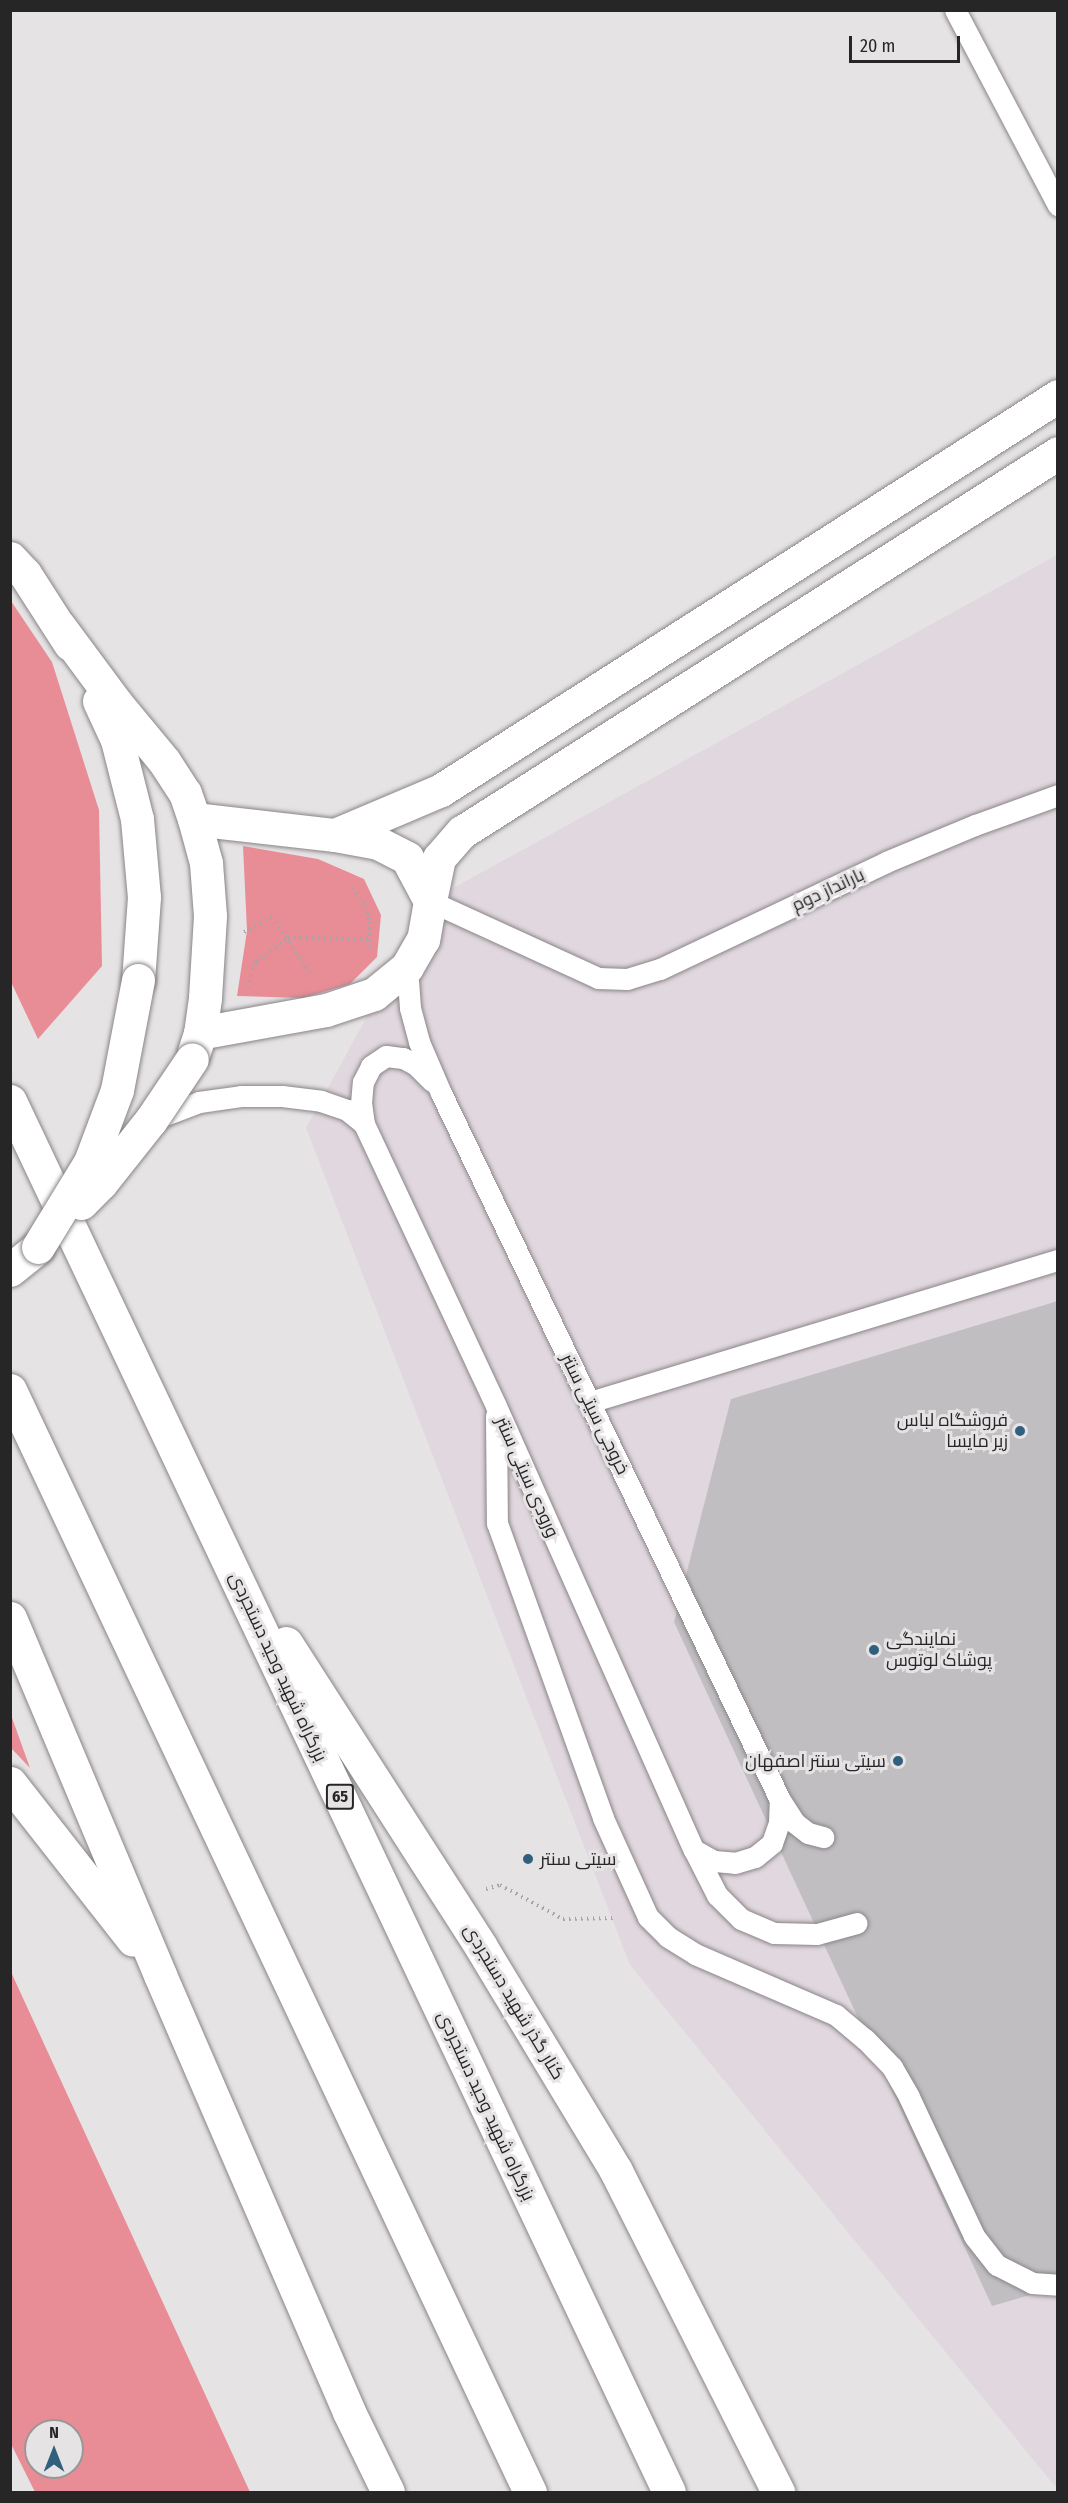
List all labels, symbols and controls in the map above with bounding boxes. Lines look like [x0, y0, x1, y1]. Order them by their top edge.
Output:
scale bar [852, 24, 963, 62]
text: 20 m [860, 35, 895, 57]
street label: بارانداز دوم [788, 864, 868, 916]
street label: خروجی سیتی سنتر [556, 1350, 634, 1478]
place label: فروشگاه لباس زیر مایسا [897, 1410, 1008, 1452]
street label: ورودی سیتی سنتر [491, 1413, 563, 1541]
marker: فروشگاه لباس زیر مایسا [1013, 1424, 1027, 1438]
street label: بزرگراه شهید وحید دستجردی [224, 1569, 332, 1765]
place label: نمایندگی پوشاک لوتوس [886, 1629, 992, 1672]
marker: نمایندگی پوشاک لوتوس [867, 1643, 881, 1657]
place label: سیتی سنتر اصفهان [745, 1750, 886, 1772]
marker: سیتی سنتر اصفهان [891, 1754, 905, 1768]
road number: 65 [325, 1784, 355, 1810]
place label: سیتی سنتر [540, 1848, 616, 1870]
marker: سیتی سنتر [521, 1852, 535, 1866]
street label: کنار گذر شهید دستجردی [459, 1920, 569, 2084]
street label: بزرگراه شهید وحید دستجردی [432, 2008, 540, 2204]
north arrow [24, 2419, 84, 2479]
text: N [49, 2423, 59, 2442]

